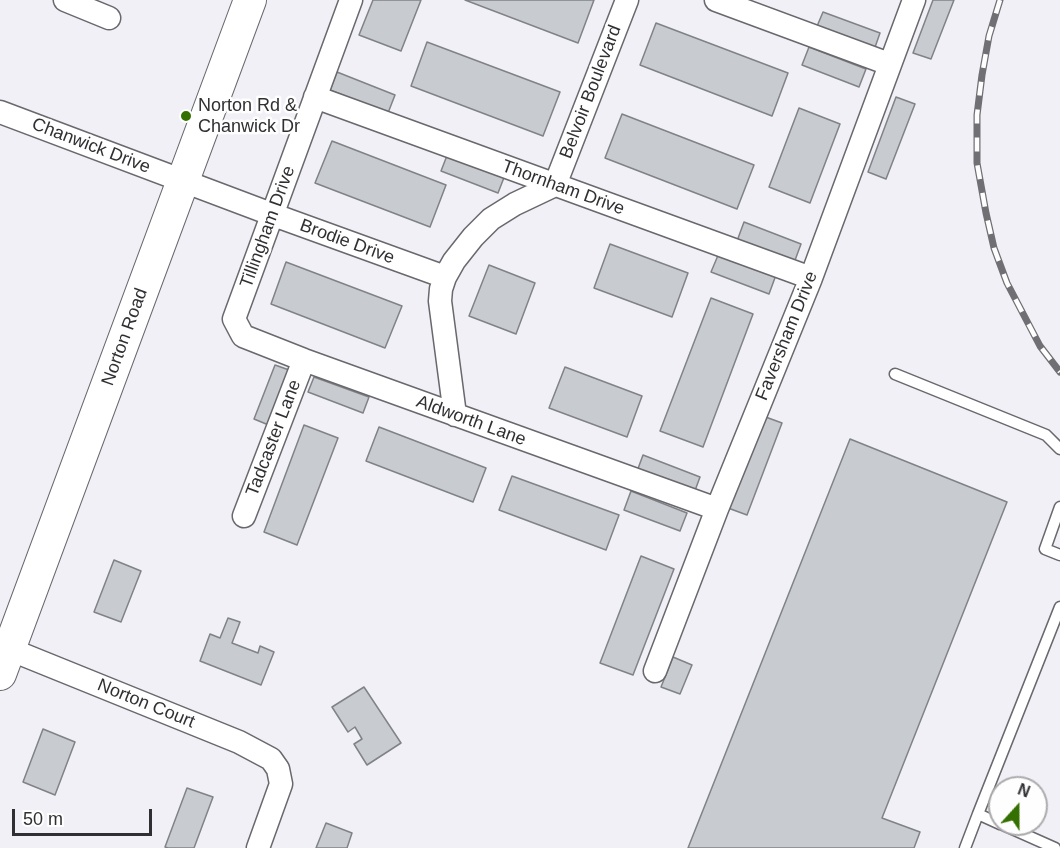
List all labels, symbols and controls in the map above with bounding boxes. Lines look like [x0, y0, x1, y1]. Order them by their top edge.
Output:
street label: Belvoir Boulevard [556, 22, 626, 162]
place label: Norton Rd & Chanwick Dr [198, 95, 300, 138]
marker: Norton Rd & Chanwick Dr [179, 109, 193, 123]
street label: Chanwick Drive [29, 114, 153, 178]
street label: Thornham Drive [499, 156, 627, 220]
street label: Tillingham Drive [236, 163, 300, 291]
street label: Brodie Drive [297, 215, 397, 269]
street label: Faversham Drive [751, 268, 823, 404]
street label: Norton Road [97, 285, 153, 389]
street label: Tadcaster Lane [242, 377, 306, 499]
street label: Aldworth Lane [413, 391, 529, 451]
street label: Norton Court [94, 675, 198, 733]
north arrow [988, 776, 1048, 836]
text: N [1015, 781, 1032, 801]
scale bar [15, 797, 154, 835]
text: 50 m [23, 809, 63, 829]

